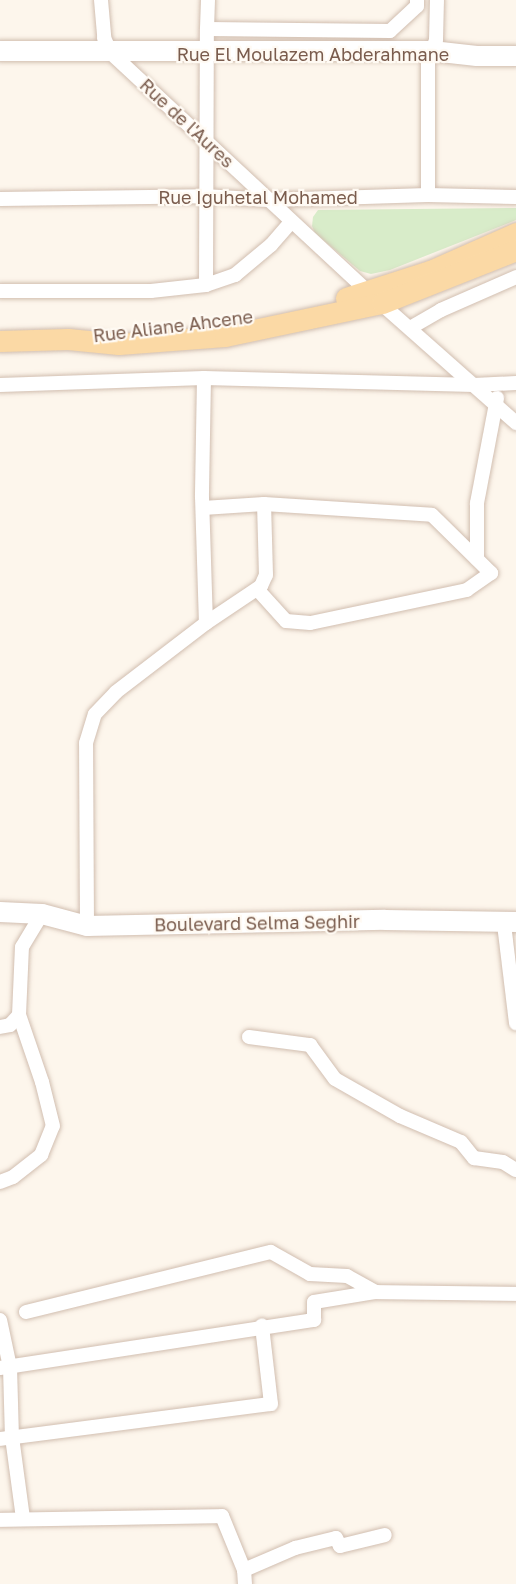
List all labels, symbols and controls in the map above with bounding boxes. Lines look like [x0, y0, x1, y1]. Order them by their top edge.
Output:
street label: Rue El Moulazem Abderahmane [177, 43, 449, 65]
street label: Rue de l'Aures [136, 74, 238, 172]
street label: Rue Iguhetal Mohamed [158, 186, 358, 208]
street label: Rue Aliane Ahcene [92, 305, 254, 347]
street label: Boulevard Selma Seghir [154, 910, 360, 936]

